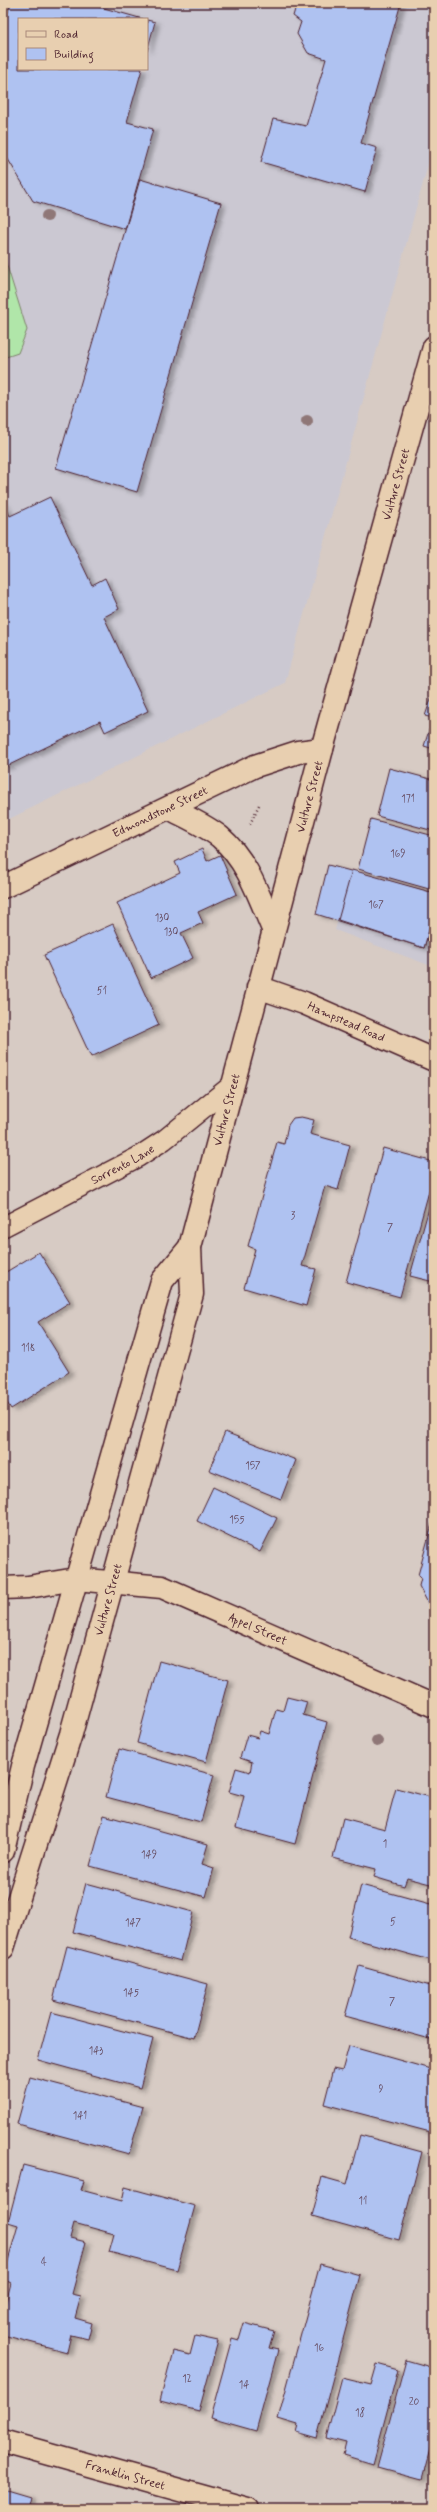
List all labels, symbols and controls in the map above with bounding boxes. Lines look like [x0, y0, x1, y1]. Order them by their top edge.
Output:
legend [18, 18, 148, 70]
text: Road [54, 27, 78, 43]
text: Building [54, 47, 94, 64]
street label: Vulture Street [379, 446, 414, 522]
street label: Vulture Street [293, 758, 328, 835]
street label: Edmondstone Street [110, 783, 211, 842]
house number: 171 [401, 793, 415, 806]
house number: 169 [390, 848, 406, 861]
house number: 167 [368, 899, 384, 912]
house number: 130 [155, 912, 169, 925]
house number: 130 [164, 926, 178, 939]
house number: 51 [97, 985, 107, 998]
street label: Hampstead Road [305, 999, 387, 1046]
street label: Vulture Street [210, 1072, 245, 1148]
street label: Sorrento Lane [88, 1141, 158, 1189]
house number: 3 [291, 1210, 296, 1223]
house number: 7 [387, 1222, 393, 1235]
house number: 118 [21, 1342, 35, 1355]
house number: 157 [245, 1460, 261, 1473]
house number: 155 [229, 1514, 245, 1527]
street label: Vulture Street [91, 1562, 127, 1638]
street label: Appel Street [226, 1610, 290, 1650]
house number: 1 [383, 1838, 387, 1851]
house number: 149 [141, 1849, 157, 1862]
house number: 5 [390, 1916, 396, 1929]
house number: 147 [125, 1917, 141, 1930]
house number: 145 [123, 1987, 139, 2000]
house number: 7 [389, 1996, 395, 2009]
house number: 143 [89, 2045, 103, 2058]
house number: 9 [379, 2083, 384, 2096]
house number: 141 [73, 2110, 87, 2123]
house number: 11 [359, 2195, 367, 2208]
house number: 4 [41, 2256, 47, 2269]
house number: 16 [314, 2342, 324, 2355]
house number: 12 [182, 2373, 192, 2386]
house number: 14 [239, 2379, 249, 2392]
house number: 20 [409, 2396, 420, 2409]
house number: 18 [355, 2406, 365, 2420]
street label: Franklin Street [84, 2457, 167, 2495]

